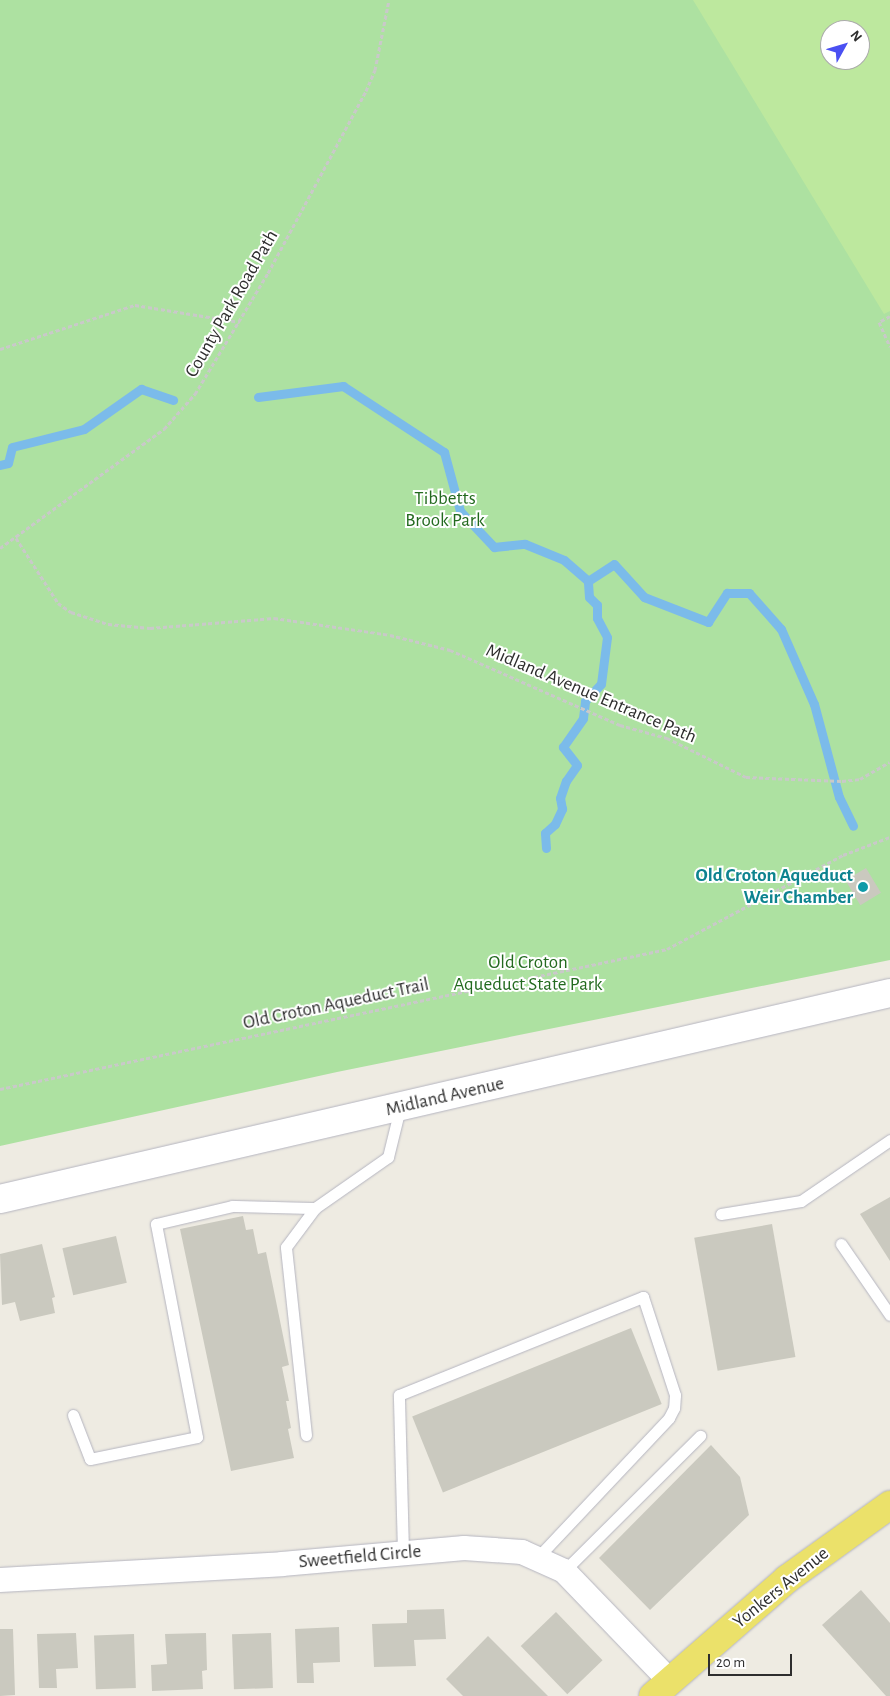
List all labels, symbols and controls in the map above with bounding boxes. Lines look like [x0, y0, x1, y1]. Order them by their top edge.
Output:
north arrow [820, 20, 870, 70]
text: N [847, 28, 864, 44]
street label: County Park Road Path [181, 226, 283, 382]
park label: Tibbetts Brook Park [405, 488, 485, 532]
street label: Midland Avenue Entrance Path [482, 639, 700, 749]
place label: Old Croton Aqueduct Weir Chamber [695, 865, 853, 909]
marker: Old Croton Aqueduct Weir Chamber [857, 881, 869, 893]
park label: Old Croton Aqueduct State Park [453, 952, 603, 996]
street label: Old Croton Aqueduct Trail [241, 973, 431, 1035]
street label: Midland Avenue [384, 1072, 506, 1122]
street label: Sweetfield Circle [298, 1540, 422, 1574]
street label: Yonkers Avenue [729, 1542, 833, 1634]
scale bar [710, 1644, 794, 1676]
text: 20 m [716, 1655, 745, 1670]

